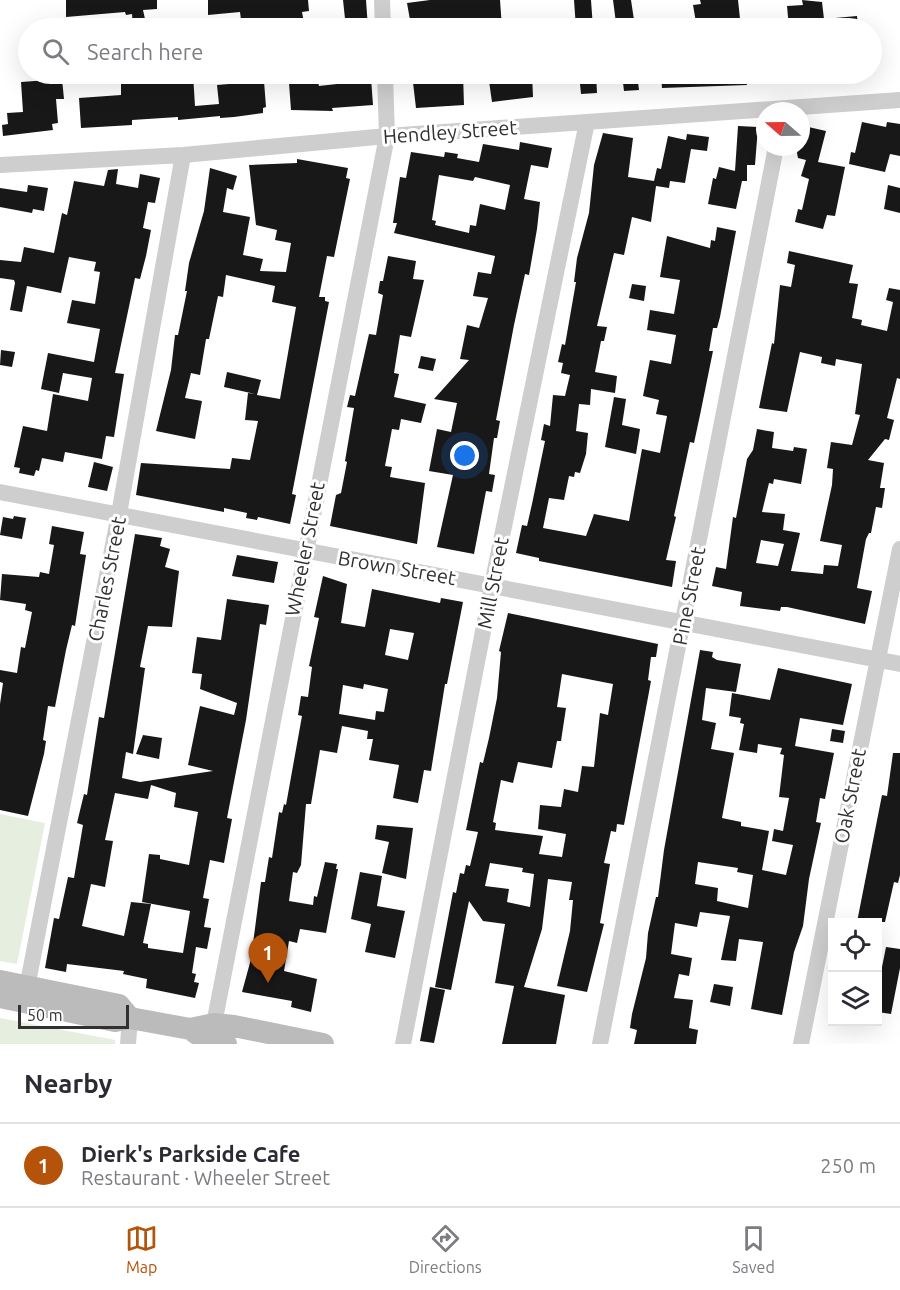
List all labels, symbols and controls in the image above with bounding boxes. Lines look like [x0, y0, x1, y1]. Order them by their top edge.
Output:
search box [18, 18, 882, 84]
icon: search [39, 35, 72, 68]
text: Search here [87, 39, 203, 64]
north arrow [756, 102, 810, 156]
street label: Hendley Street [382, 115, 518, 148]
your location [450, 441, 479, 470]
street label: Wheeler Street [280, 480, 329, 618]
street label: Charles Street [83, 514, 130, 643]
street label: Mill Street [472, 535, 513, 631]
street label: Pine Street [668, 545, 709, 647]
street label: Brown Street [336, 546, 458, 589]
street label: Oak Street [829, 746, 870, 845]
map controls [828, 918, 882, 1026]
button: locate [828, 918, 882, 972]
pin: 1 [248, 934, 288, 983]
button: layers [828, 972, 882, 1026]
scale bar [18, 1002, 129, 1030]
text: 50 m [27, 1006, 63, 1024]
text: Nearby [24, 1069, 112, 1098]
text: Dierk's Parkside Cafe [81, 1141, 300, 1166]
text: 1 [38, 1154, 49, 1177]
text: 250 m [820, 1154, 876, 1177]
text: Restaurant · Wheeler Street [81, 1166, 330, 1189]
tab: Map [125, 1222, 158, 1276]
tab: Directions [409, 1222, 482, 1276]
tab: Saved [732, 1222, 775, 1276]

